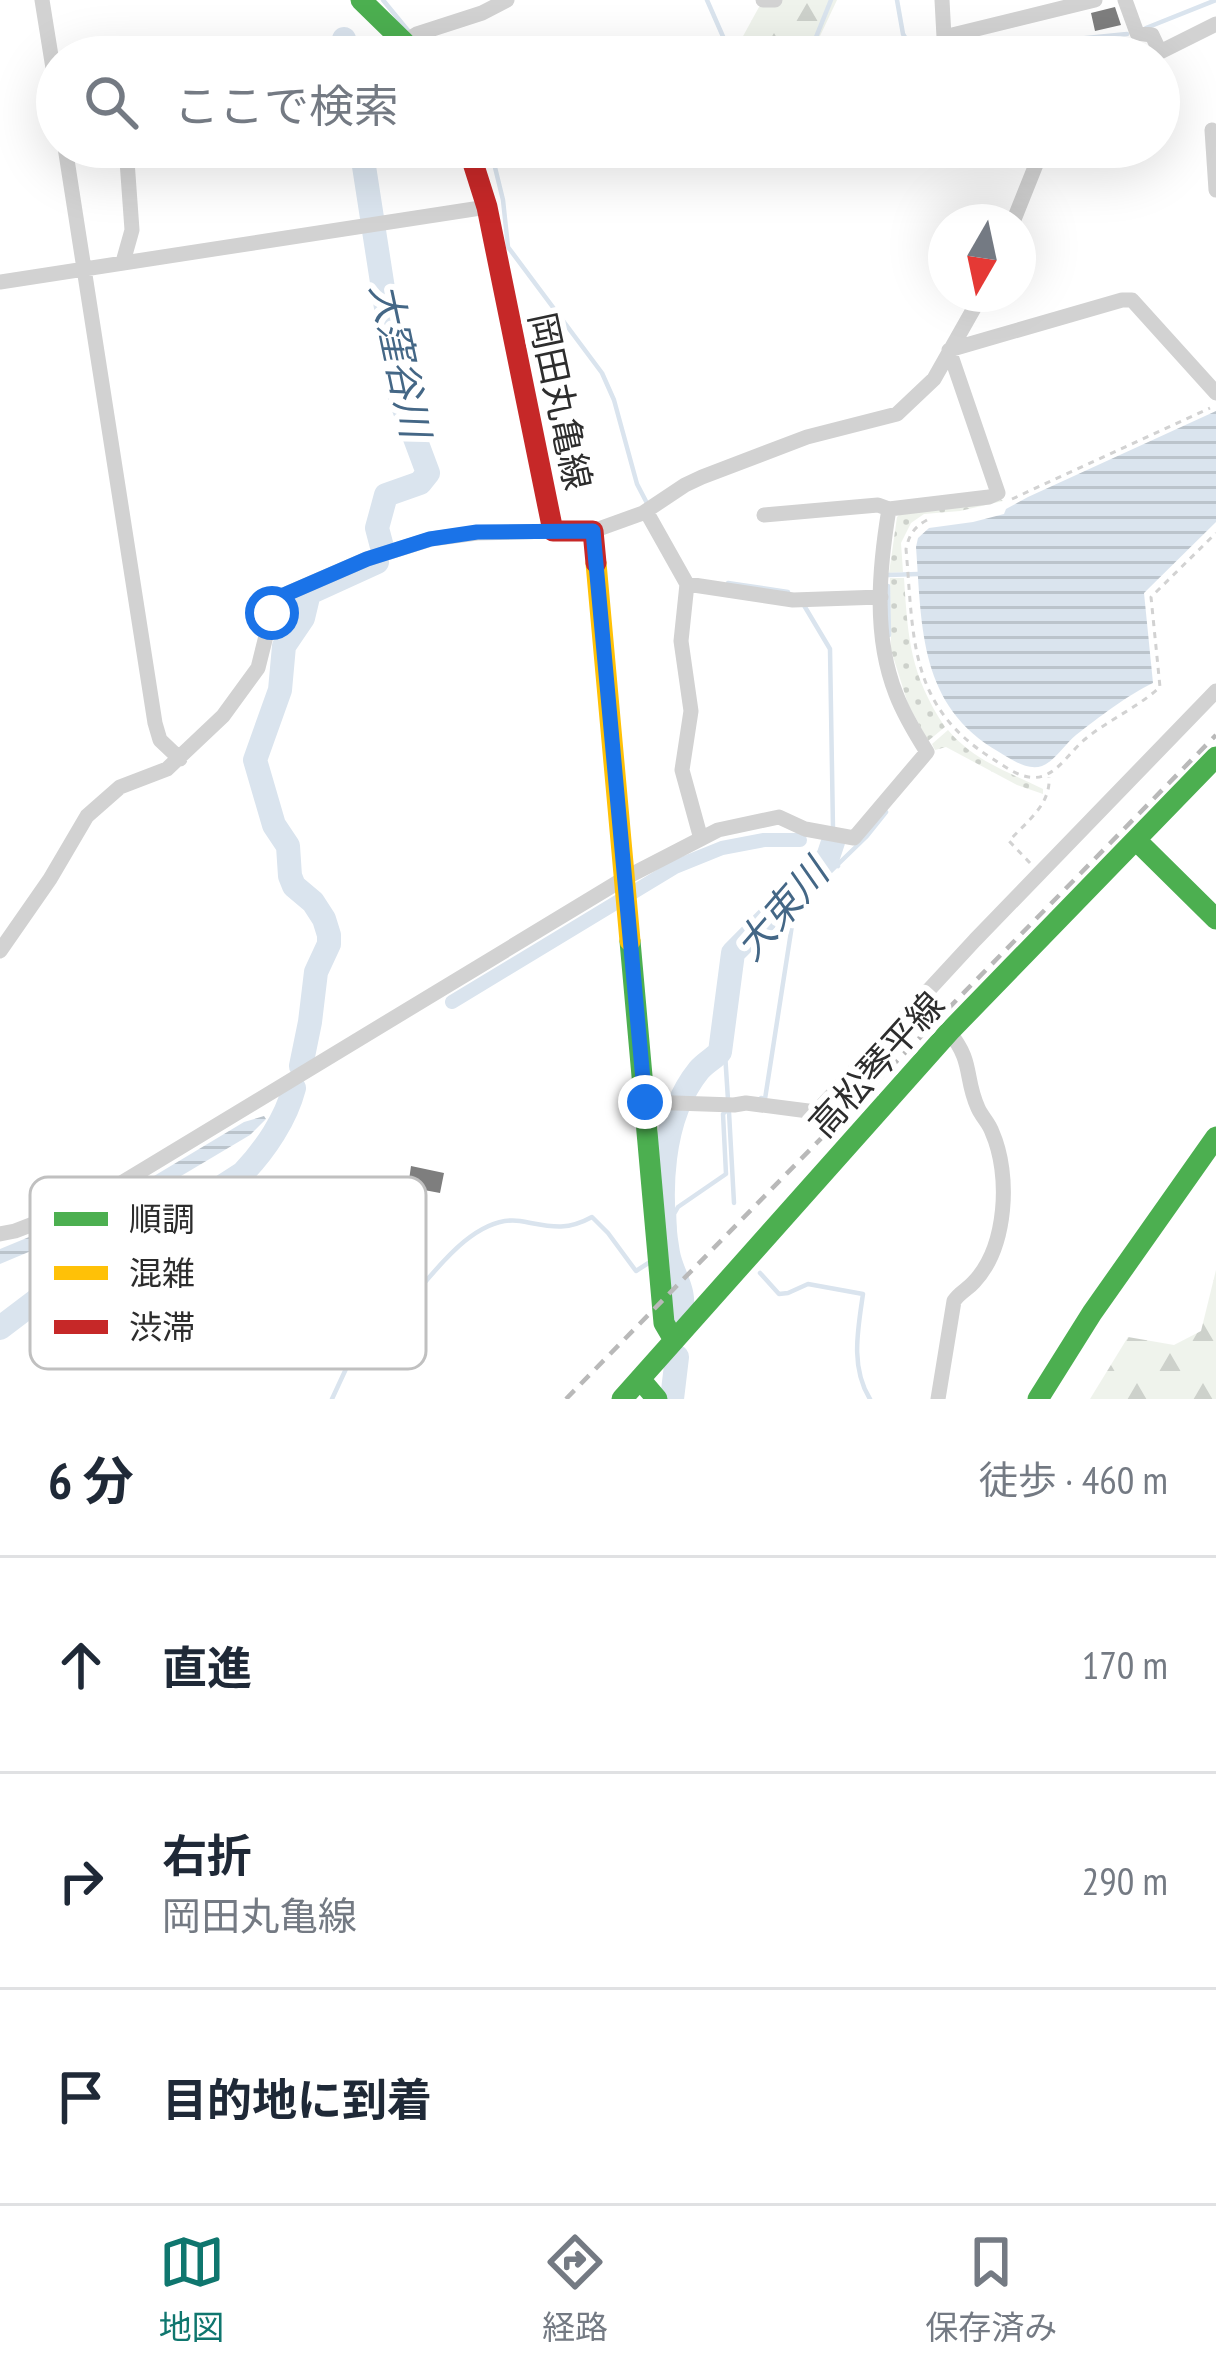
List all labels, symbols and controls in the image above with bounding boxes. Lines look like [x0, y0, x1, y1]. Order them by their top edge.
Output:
search box [36, 36, 1180, 168]
icon: search [78, 69, 144, 135]
text: ここで検索 [174, 76, 399, 134]
north arrow [928, 204, 1036, 312]
water label: 大窪谷川 [360, 278, 443, 446]
street label: 岡田丸亀線 [519, 308, 603, 494]
route start [245, 586, 299, 640]
water label: 大束川 [723, 845, 841, 970]
street label: 高松琴平線 [798, 981, 954, 1147]
route end [618, 1075, 672, 1129]
legend [30, 1177, 426, 1369]
text: 順調 [129, 1197, 195, 1240]
text: 混雑 [129, 1251, 195, 1294]
text: 渋滞 [129, 1305, 195, 1348]
text: 6 分 [48, 1447, 134, 1513]
text: 徒歩 · 460 m [979, 1454, 1168, 1505]
icon: ahead [48, 1632, 114, 1698]
text: 直進 [162, 1638, 252, 1696]
text: 170 m [1082, 1639, 1168, 1690]
text: 右折 [162, 1826, 252, 1884]
icon: right [48, 1848, 114, 1914]
text: 290 m [1082, 1855, 1168, 1906]
text: 岡田丸亀線 [162, 1890, 357, 1941]
icon: arrive [48, 2064, 114, 2130]
text: 目的地に到着 [162, 2070, 432, 2128]
tab: 地図 [159, 2229, 225, 2349]
tab: 経路 [542, 2229, 608, 2349]
tab: 保存済み [925, 2229, 1057, 2349]

